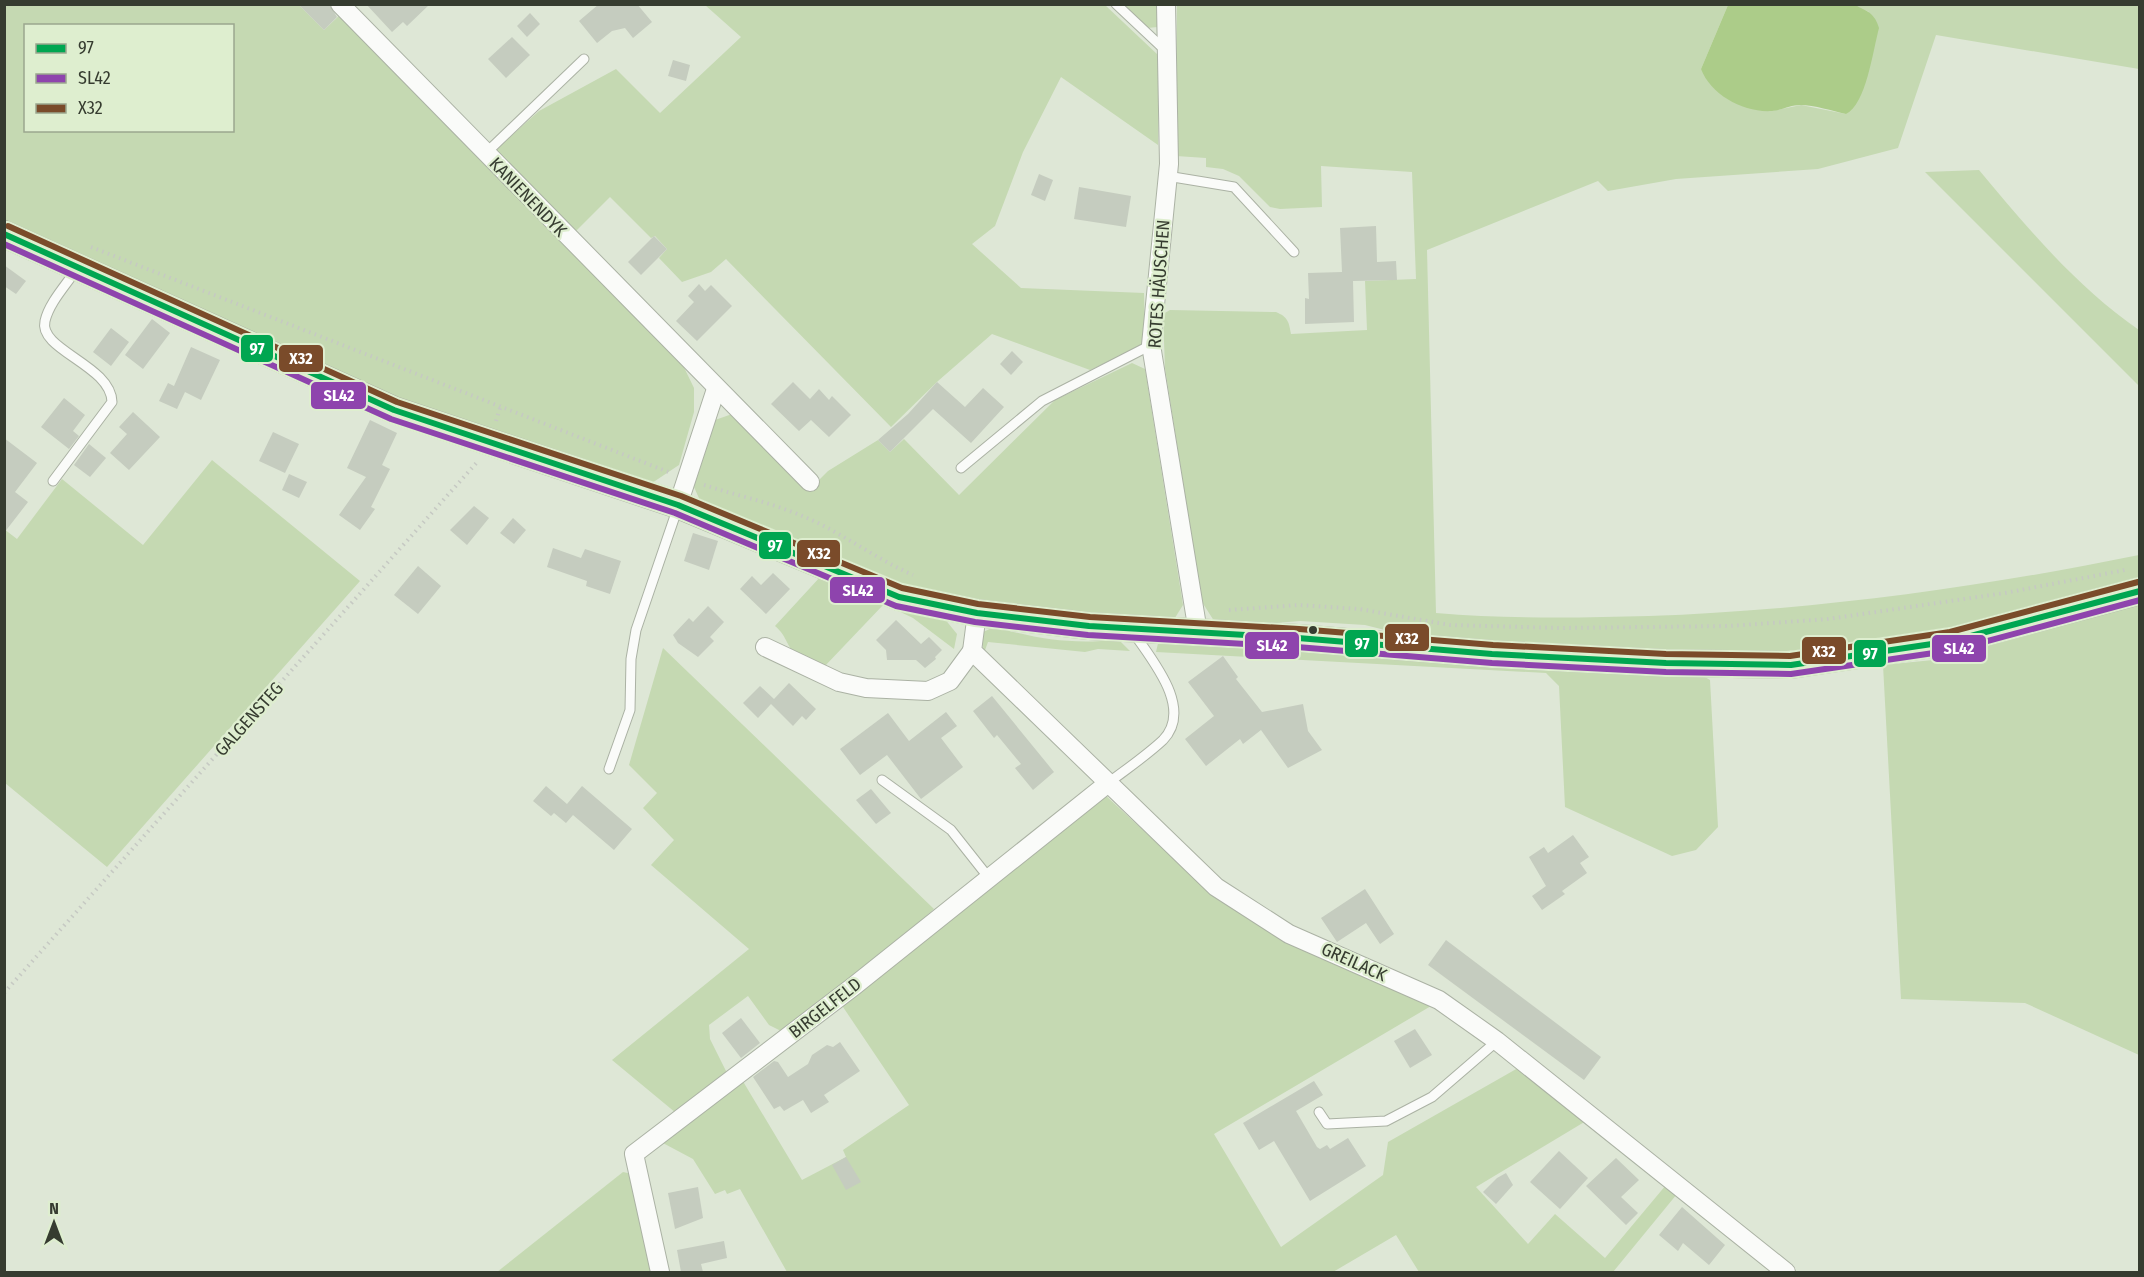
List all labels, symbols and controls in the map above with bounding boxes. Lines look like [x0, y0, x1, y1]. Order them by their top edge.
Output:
legend [24, 24, 234, 132]
text: 97 [78, 37, 94, 59]
text: SL42 [78, 67, 111, 89]
text: X32 [78, 97, 103, 119]
street label: KANIENENDYK [485, 153, 572, 242]
street label: ROTES HÄUSCHEN [1144, 219, 1174, 349]
line badge: 97 [240, 334, 274, 363]
text: 97 [250, 339, 265, 358]
line badge: X32 [278, 344, 324, 373]
text: X32 [288, 349, 313, 368]
line badge: SL42 [310, 381, 367, 410]
text: SL42 [324, 386, 355, 405]
line badge: 97 [758, 531, 792, 560]
text: 97 [768, 536, 783, 555]
line badge: X32 [796, 539, 841, 568]
text: X32 [806, 544, 831, 563]
line badge: SL42 [829, 576, 886, 604]
text: SL42 [843, 581, 874, 600]
line badge: X32 [1384, 623, 1430, 652]
unlabelled marker [1307, 624, 1319, 636]
line badge: 97 [1344, 629, 1379, 658]
text: X32 [1394, 629, 1419, 648]
line badge: SL42 [1244, 631, 1300, 660]
text: 97 [1355, 634, 1370, 653]
line badge: SL42 [1931, 634, 1987, 663]
text: SL42 [1257, 636, 1288, 655]
line badge: X32 [1801, 636, 1847, 665]
line badge: 97 [1853, 639, 1887, 668]
text: SL42 [1944, 639, 1975, 658]
text: X32 [1811, 642, 1836, 661]
text: 97 [1863, 644, 1878, 663]
street label: GALGENSTEG [210, 677, 288, 761]
street label: GREILACK [1318, 938, 1391, 986]
street label: BIRGELFELD [784, 973, 866, 1043]
north arrow [24, 1193, 84, 1253]
text: N [49, 1199, 59, 1218]

